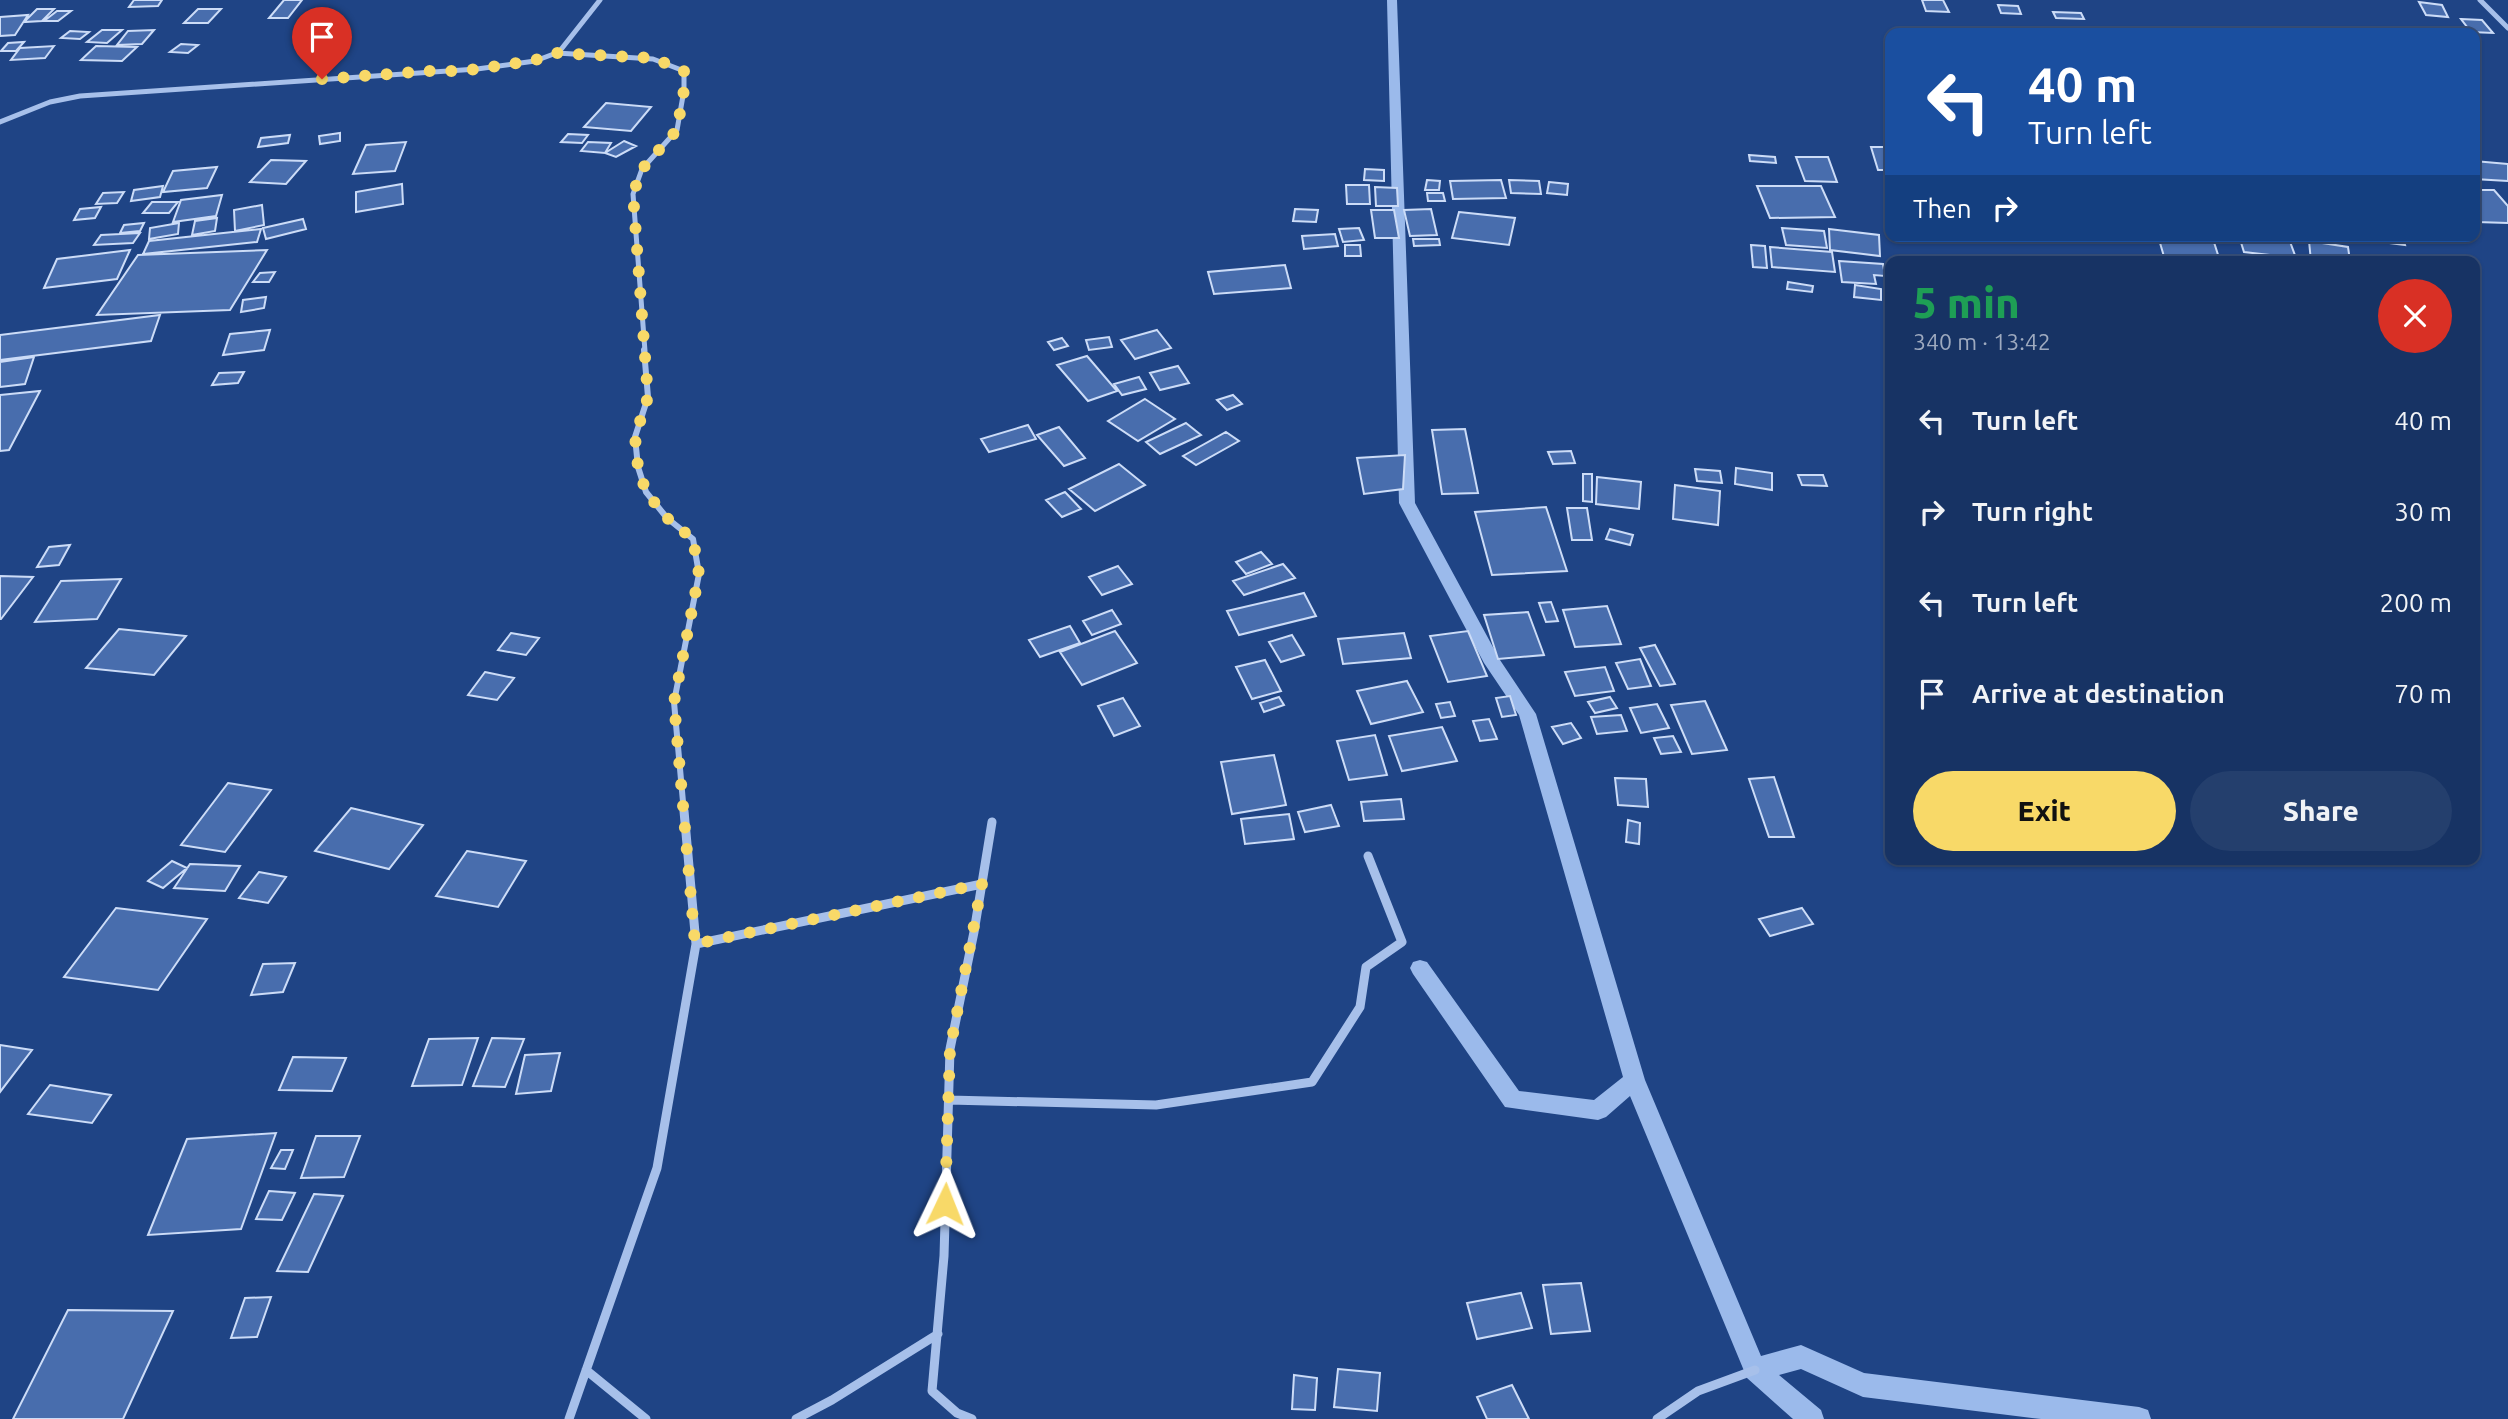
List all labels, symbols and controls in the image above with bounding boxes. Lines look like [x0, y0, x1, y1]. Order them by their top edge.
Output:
pin [292, 7, 352, 79]
icon: arrive [303, 18, 341, 56]
icon: left [1913, 56, 2004, 147]
text: 40 m [2028, 56, 2137, 111]
text: Turn left [2028, 114, 2152, 150]
icon: right [1986, 189, 2024, 227]
text: Then [1913, 194, 1972, 223]
text: 5 min [1913, 279, 2020, 326]
button: close [2378, 279, 2452, 353]
text: 340 m · 13:42 [1913, 329, 2051, 354]
icon: left [1913, 402, 1951, 440]
text: Turn left [1972, 406, 2078, 435]
text: 40 m [2394, 406, 2452, 435]
icon: right [1913, 493, 1951, 531]
text: Turn right [1972, 497, 2093, 526]
text: 30 m [2394, 497, 2452, 526]
icon: left [1913, 584, 1951, 622]
text: Turn left [1972, 588, 2078, 617]
text: 200 m [2380, 588, 2452, 617]
icon: arrive [1913, 675, 1951, 713]
text: Arrive at destination [1972, 679, 2225, 708]
text: 70 m [2394, 679, 2452, 708]
button: Exit [1913, 771, 2176, 851]
button: Share [2190, 771, 2452, 851]
position arrow [908, 1167, 982, 1241]

